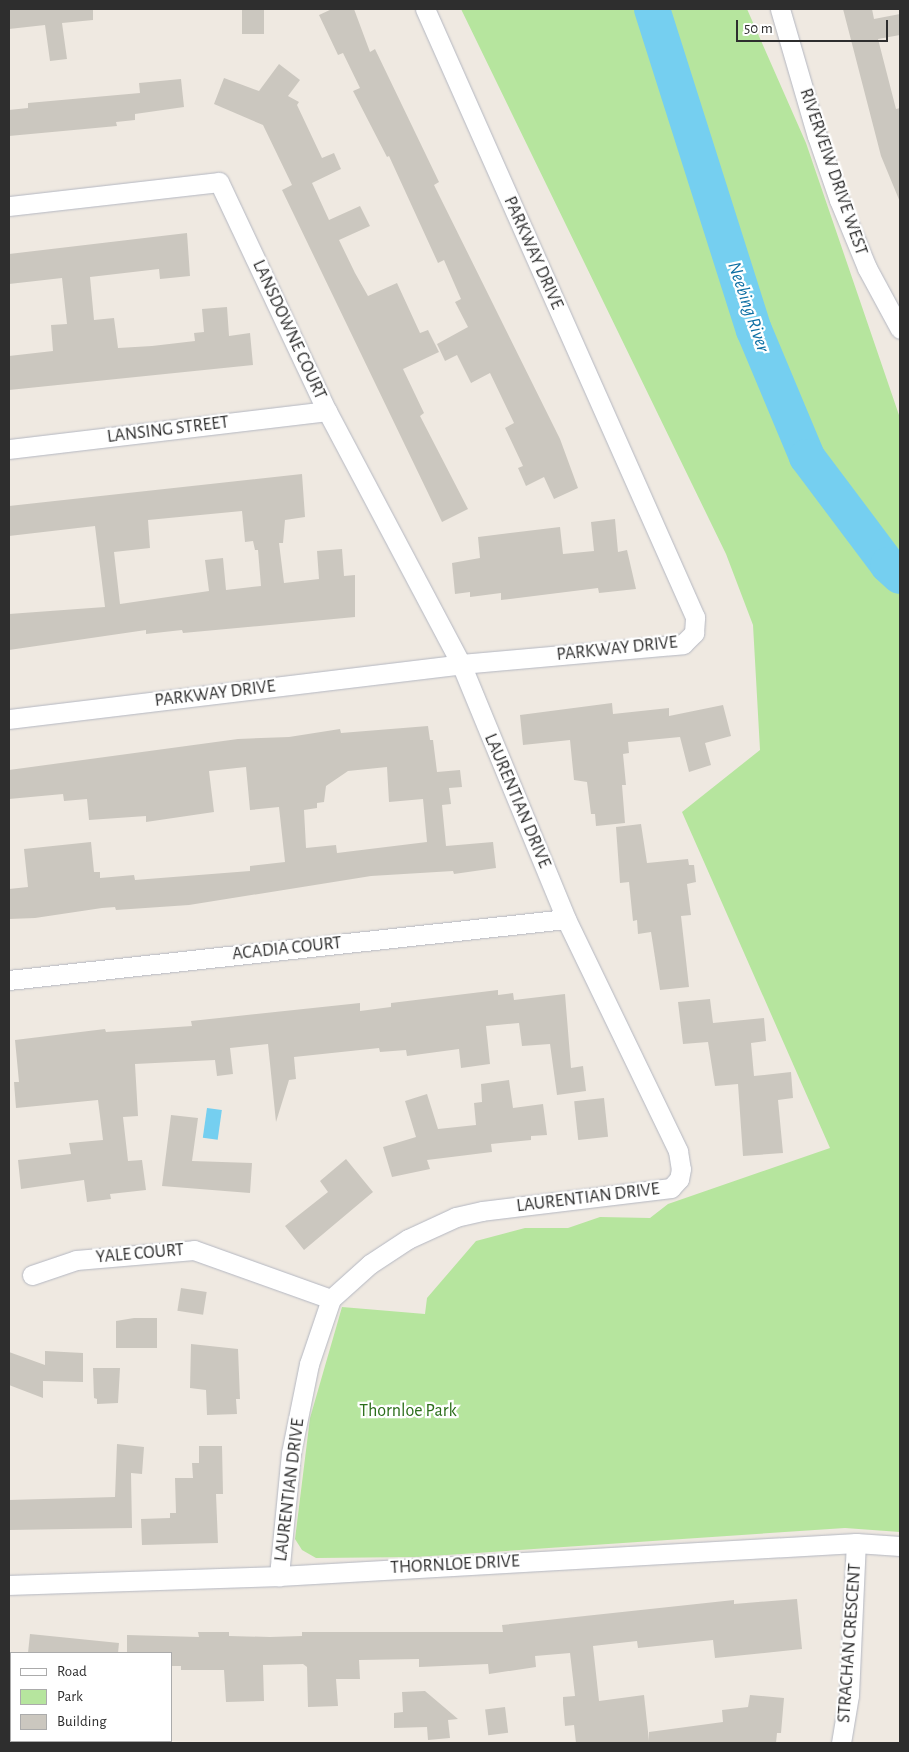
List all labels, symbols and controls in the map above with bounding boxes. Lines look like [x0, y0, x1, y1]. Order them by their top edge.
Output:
scale bar [739, 10, 892, 42]
text: 50 m [744, 21, 773, 36]
street label: RIVERVEIW DRIVE WEST [794, 86, 872, 258]
street label: PARKWAY DRIVE [498, 193, 568, 313]
street label: LANSDOWNE COURT [247, 257, 331, 403]
water label: Neebing River [722, 259, 774, 355]
street label: LANSING STREET [106, 412, 230, 448]
street label: PARKWAY DRIVE [556, 632, 678, 666]
street label: PARKWAY DRIVE [153, 676, 277, 712]
street label: LAURENTIAN DRIVE [479, 731, 555, 871]
street label: ACADIA COURT [231, 933, 343, 965]
street label: LAURENTIAN DRIVE [515, 1179, 661, 1217]
street label: YALE COURT [95, 1239, 185, 1269]
park label: Thornloe Park [359, 1400, 457, 1422]
street label: LAURENTIAN DRIVE [271, 1417, 309, 1563]
street label: THORNLOE DRIVE [390, 1551, 520, 1579]
street label: STRACHAN CRESCENT [834, 1562, 866, 1724]
legend [10, 1652, 172, 1742]
text: Road [57, 1664, 87, 1679]
text: Park [57, 1689, 83, 1704]
text: Building [57, 1714, 107, 1729]

